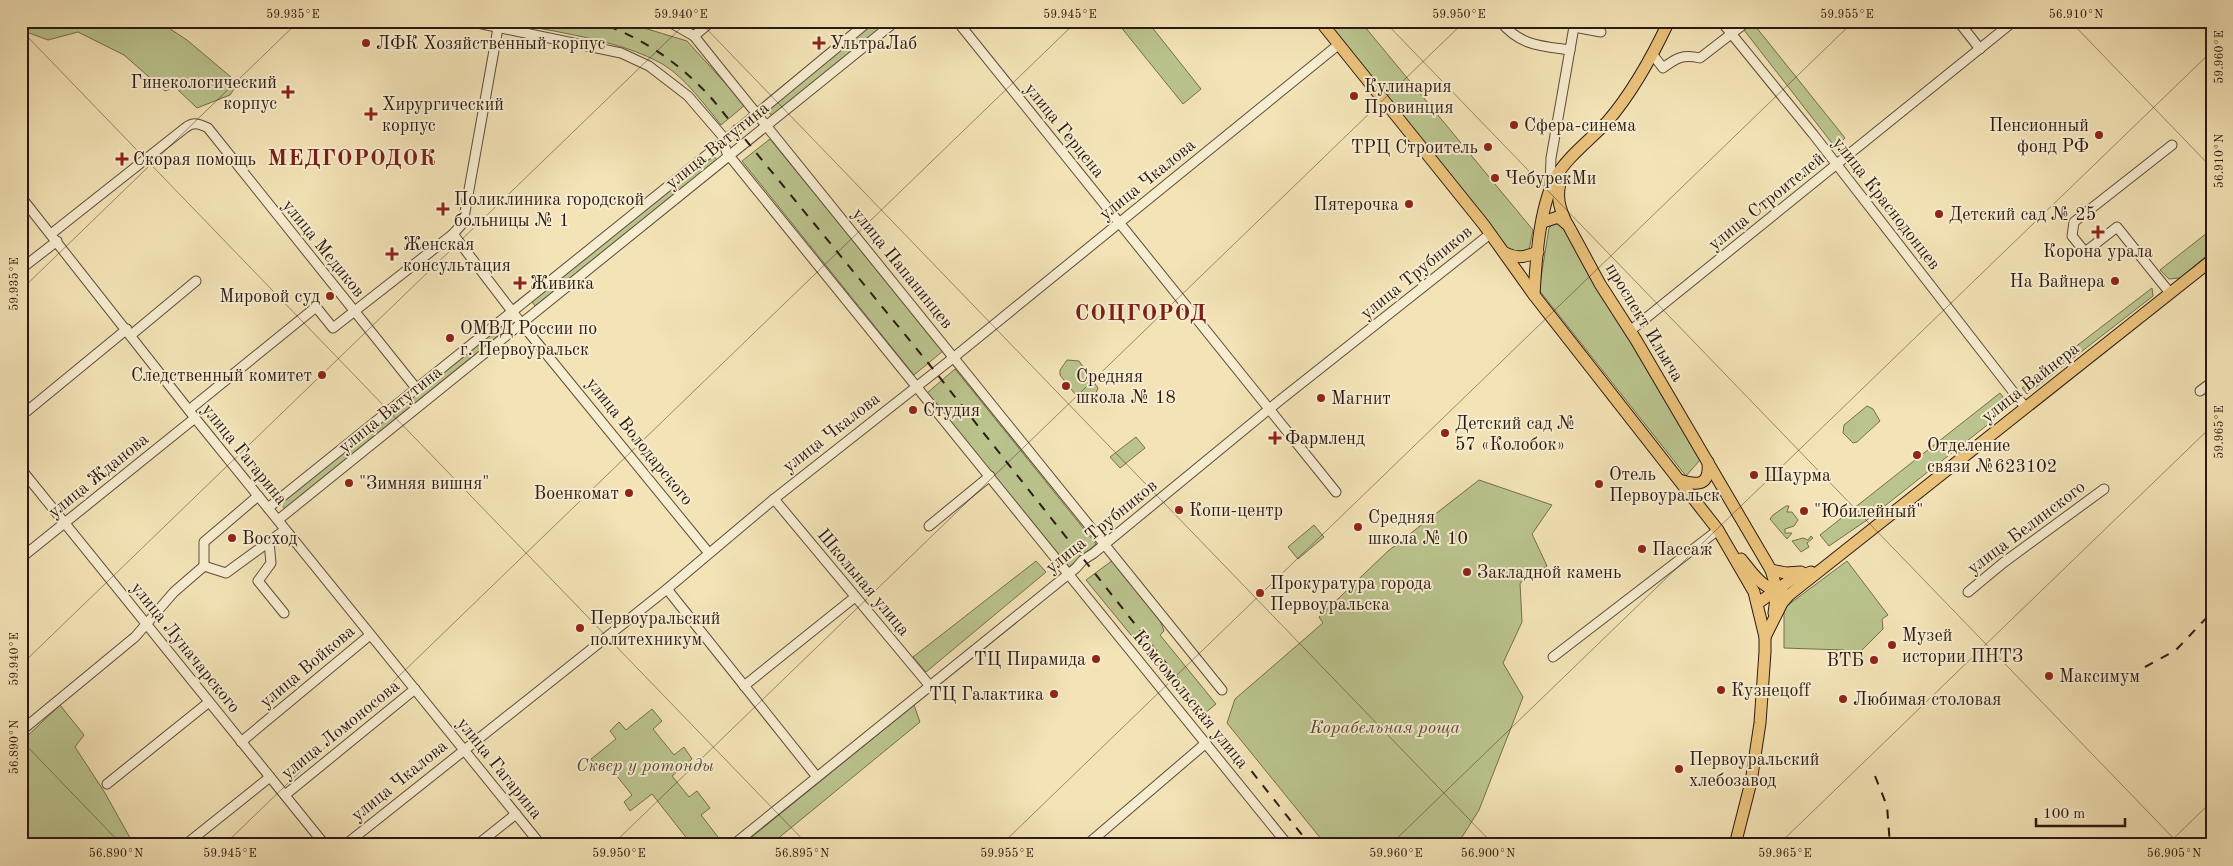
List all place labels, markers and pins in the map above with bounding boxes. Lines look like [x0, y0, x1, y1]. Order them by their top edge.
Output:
place label: ЛФК Хозяйственный корпус [376, 35, 605, 53]
place label: УльтраЛаб [830, 35, 917, 53]
marker: УльтраЛаб [812, 36, 826, 50]
marker: ЛФК Хозяйственный корпус [360, 37, 372, 49]
place label: Гинекологический корпус [130, 74, 277, 113]
place label: Кулинария Провинция [1364, 78, 1454, 117]
marker: Гинекологический корпус [281, 85, 295, 99]
marker: Кулинария Провинция [1348, 90, 1360, 102]
place label: Хирургический корпус [382, 96, 504, 135]
marker: Хирургический корпус [364, 107, 378, 121]
place label: Сфера-синема [1524, 117, 1636, 136]
place label: Пенсионный фонд РФ [1989, 117, 2089, 157]
marker: Сфера-синема [1508, 119, 1520, 131]
marker: Пенсионный фонд РФ [2093, 129, 2105, 141]
place label: ТРЦ Строитель [1351, 139, 1478, 157]
marker: ТРЦ Строитель [1482, 141, 1494, 153]
place label: Скорая помощь [133, 151, 256, 169]
marker: Скорая помощь [115, 152, 129, 166]
place label: ЧебурекМи [1505, 170, 1596, 188]
marker: ЧебурекМи [1489, 172, 1501, 184]
place label: Поликлиника городской больницы № 1 [454, 191, 644, 230]
place label: Пятерочка [1314, 196, 1399, 214]
marker: Пятерочка [1403, 198, 1415, 210]
marker: Поликлиника городской больницы № 1 [436, 202, 450, 216]
place label: Детский сад № 25 [1949, 206, 2096, 224]
marker: Детский сад № 25 [1933, 208, 1945, 220]
marker: Корона урала [2092, 226, 2104, 238]
place label: Женская консультация [403, 236, 511, 275]
place label: Корона урала [2043, 243, 2153, 261]
marker: Женская консультация [385, 247, 399, 261]
place label: На Вайнера [2010, 273, 2105, 291]
place label: Живика [530, 275, 594, 293]
marker: На Вайнера [2109, 275, 2121, 287]
marker: Живика [514, 277, 526, 289]
place label: Мировой суд [219, 288, 320, 306]
marker: Мировой суд [324, 290, 336, 302]
place label: ОМВД России по г. Первоуральск [460, 320, 597, 359]
marker: ОМВД России по г. Первоуральск [444, 332, 456, 344]
place label: Следственный комитет [131, 367, 312, 385]
place label: Средняя школа № 18 [1076, 368, 1176, 407]
marker: Следственный комитет [316, 369, 328, 381]
marker: Средняя школа № 18 [1060, 380, 1072, 392]
place label: Магнит [1331, 390, 1391, 408]
marker: Магнит [1315, 392, 1327, 404]
place label: Студия [923, 402, 980, 420]
marker: Студия [907, 404, 919, 416]
place label: Детский сад № 57 «Колобок» [1455, 415, 1576, 454]
marker: Детский сад № 57 «Колобок» [1439, 427, 1451, 439]
place label: Фармленд [1285, 430, 1365, 448]
marker: Фармленд [1269, 432, 1281, 444]
place label: Отделение связи №623102 [1927, 437, 2057, 476]
marker: Отделение связи №623102 [1911, 449, 1923, 461]
place label: Отель Первоуральск [1609, 466, 1720, 505]
place label: Шаурма [1764, 467, 1831, 485]
marker: Шаурма [1748, 469, 1760, 481]
place label: "Зимняя вишня" [359, 475, 489, 493]
marker: "Зимняя вишня" [343, 477, 355, 489]
marker: Отель Первоуральск [1593, 478, 1605, 490]
place label: Военкомат [534, 485, 619, 503]
marker: Военкомат [623, 487, 635, 499]
place label: Копи-центр [1189, 502, 1283, 520]
place label: "Юбилейный" [1814, 503, 1923, 521]
marker: Копи-центр [1173, 504, 1185, 516]
marker: "Юбилейный" [1798, 505, 1810, 517]
place label: Средняя школа № 10 [1368, 509, 1468, 548]
marker: Средняя школа № 10 [1352, 521, 1364, 533]
place label: Восход [242, 530, 298, 548]
marker: Восход [226, 532, 238, 544]
place label: Пассаж [1652, 541, 1713, 559]
marker: Пассаж [1636, 543, 1648, 555]
place label: Закладной камень [1477, 564, 1621, 582]
marker: Закладной камень [1461, 566, 1473, 578]
place label: Прокуратура города Первоуральска [1270, 575, 1432, 614]
marker: Прокуратура города Первоуральска [1254, 587, 1266, 599]
place label: Первоуральский политехникум [590, 610, 720, 649]
marker: Первоуральский политехникум [574, 622, 586, 634]
place label: Музей истории ПНТЗ [1902, 627, 2023, 666]
marker: Музей истории ПНТЗ [1886, 639, 1898, 651]
place label: ТЦ Пирамида [974, 651, 1086, 669]
place label: ВТБ [1826, 652, 1864, 670]
marker: ТЦ Пирамида [1090, 653, 1102, 665]
marker: ВТБ [1868, 654, 1880, 666]
place label: Максимум [2059, 668, 2140, 686]
marker: Максимум [2043, 670, 2055, 682]
place label: Кузнецoff [1731, 682, 1811, 700]
marker: Кузнецoff [1715, 684, 1727, 696]
place label: ТЦ Галактика [929, 686, 1044, 704]
marker: ТЦ Галактика [1048, 688, 1060, 700]
place label: Любимая столовая [1853, 691, 2001, 709]
marker: Любимая столовая [1837, 693, 1849, 705]
place label: Первоуральский хлебозавод [1689, 751, 1819, 790]
marker: Первоуральский хлебозавод [1673, 763, 1685, 775]

